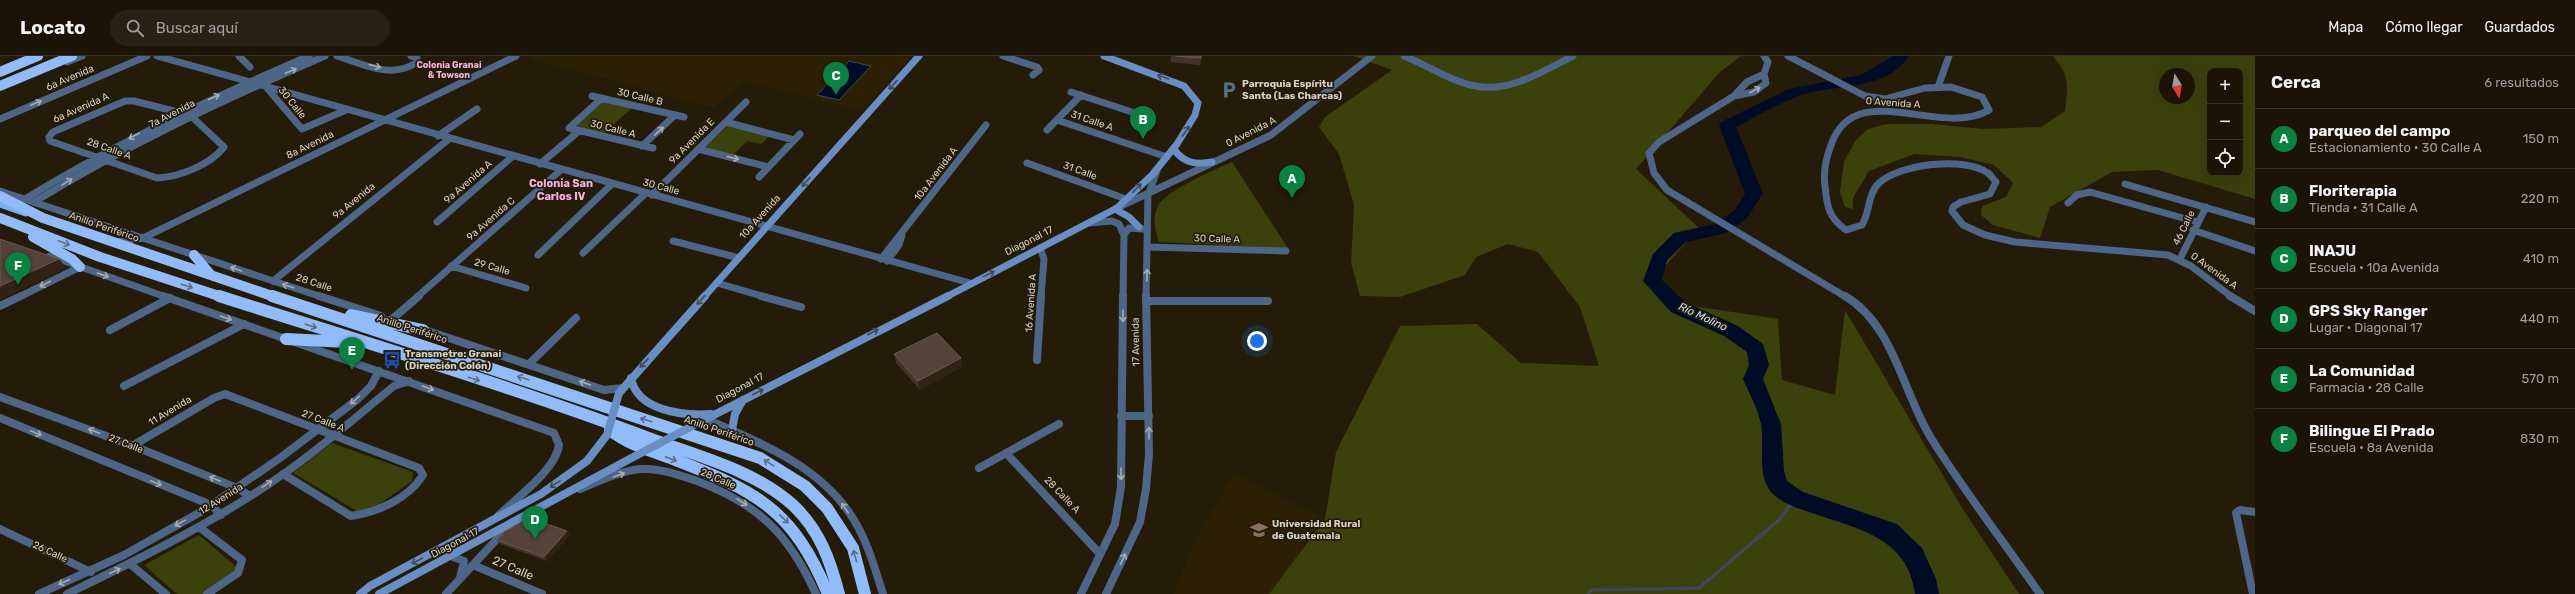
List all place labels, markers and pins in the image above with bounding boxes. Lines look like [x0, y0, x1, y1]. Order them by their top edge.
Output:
pin: C [823, 62, 849, 95]
place label: Parroquia Espíritu Santo (Las Charcas) [1242, 78, 1342, 102]
parking icon: Parroquia Espíritu Santo (Las Charcas) [1219, 80, 1239, 100]
pin: B [1130, 106, 1156, 139]
pin: A [1279, 165, 1305, 198]
pin: F [5, 252, 31, 285]
pin: E [339, 337, 365, 370]
place label: Transmetro: Granai (Dirección Colón) [405, 348, 501, 372]
bus stop icon: Transmetro: Granai (Dirección Colón) [382, 350, 402, 370]
pin: D [522, 506, 548, 539]
place label: Universidad Rural de Guatemala [1272, 518, 1360, 542]
school or university icon: Universidad Rural de Guatemala [1249, 520, 1269, 540]

